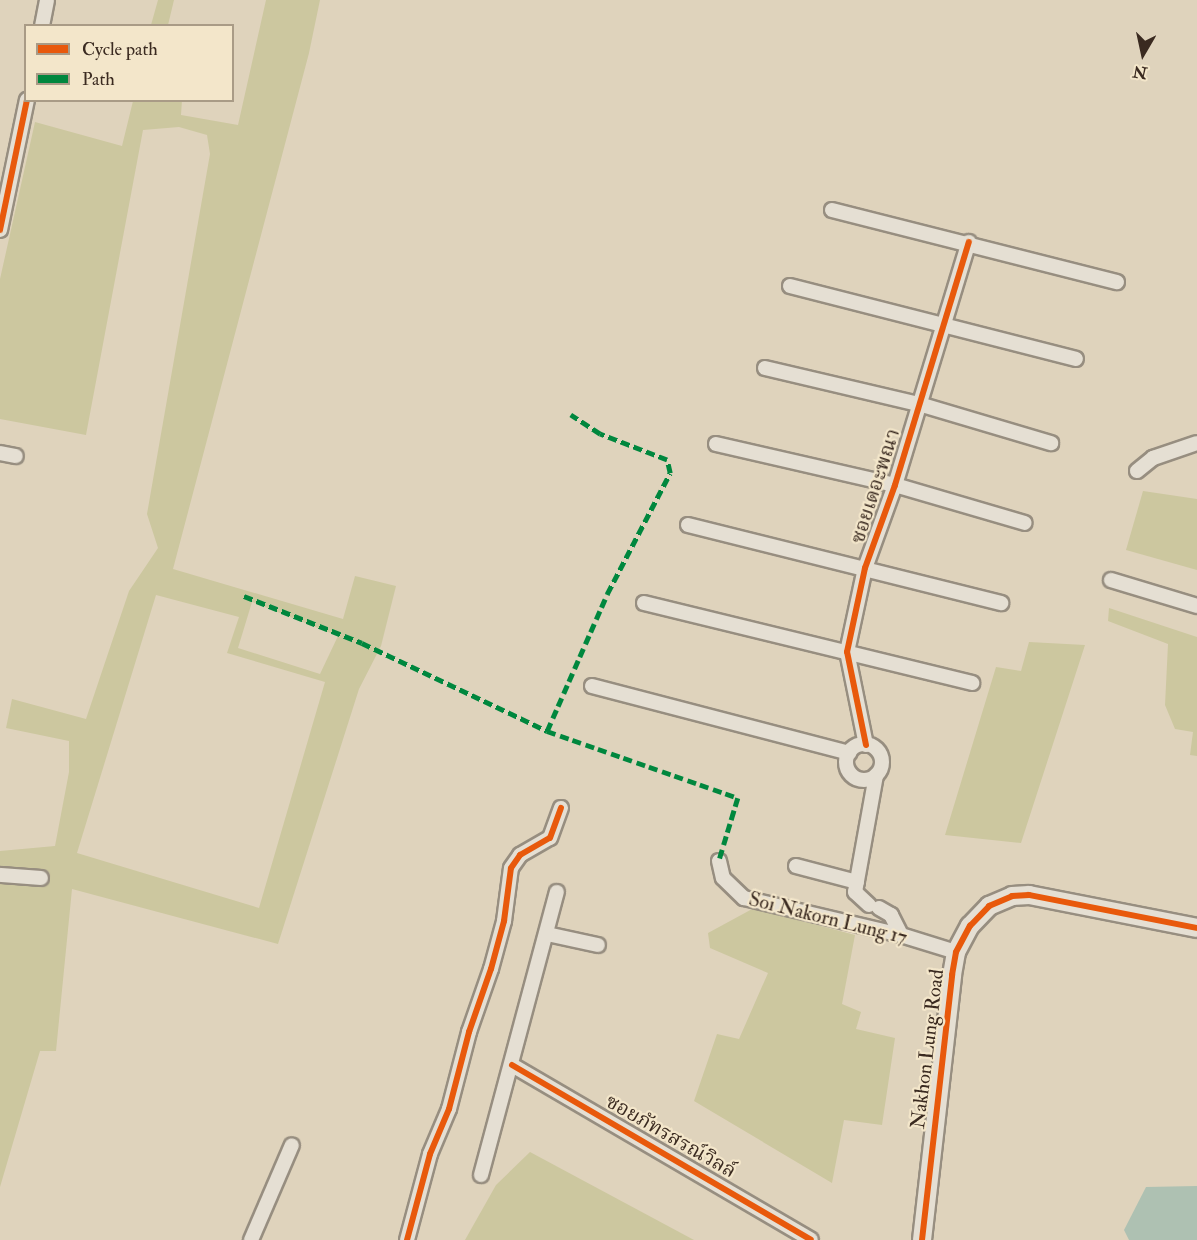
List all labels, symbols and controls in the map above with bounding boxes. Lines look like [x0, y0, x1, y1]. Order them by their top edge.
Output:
legend [24, 24, 234, 102]
north arrow [1113, 24, 1173, 84]
text: Cycle path [82, 38, 158, 61]
text: N [1132, 61, 1149, 83]
text: Path [82, 68, 115, 91]
street label: ซอยเดอะพณา [845, 426, 905, 546]
street label: Soi Nakorn Lung 17 [746, 887, 910, 949]
street label: Nakhon Lung Road [905, 968, 949, 1130]
street label: ซอยภัทรสรณ์วิลล์ [602, 1089, 740, 1183]

